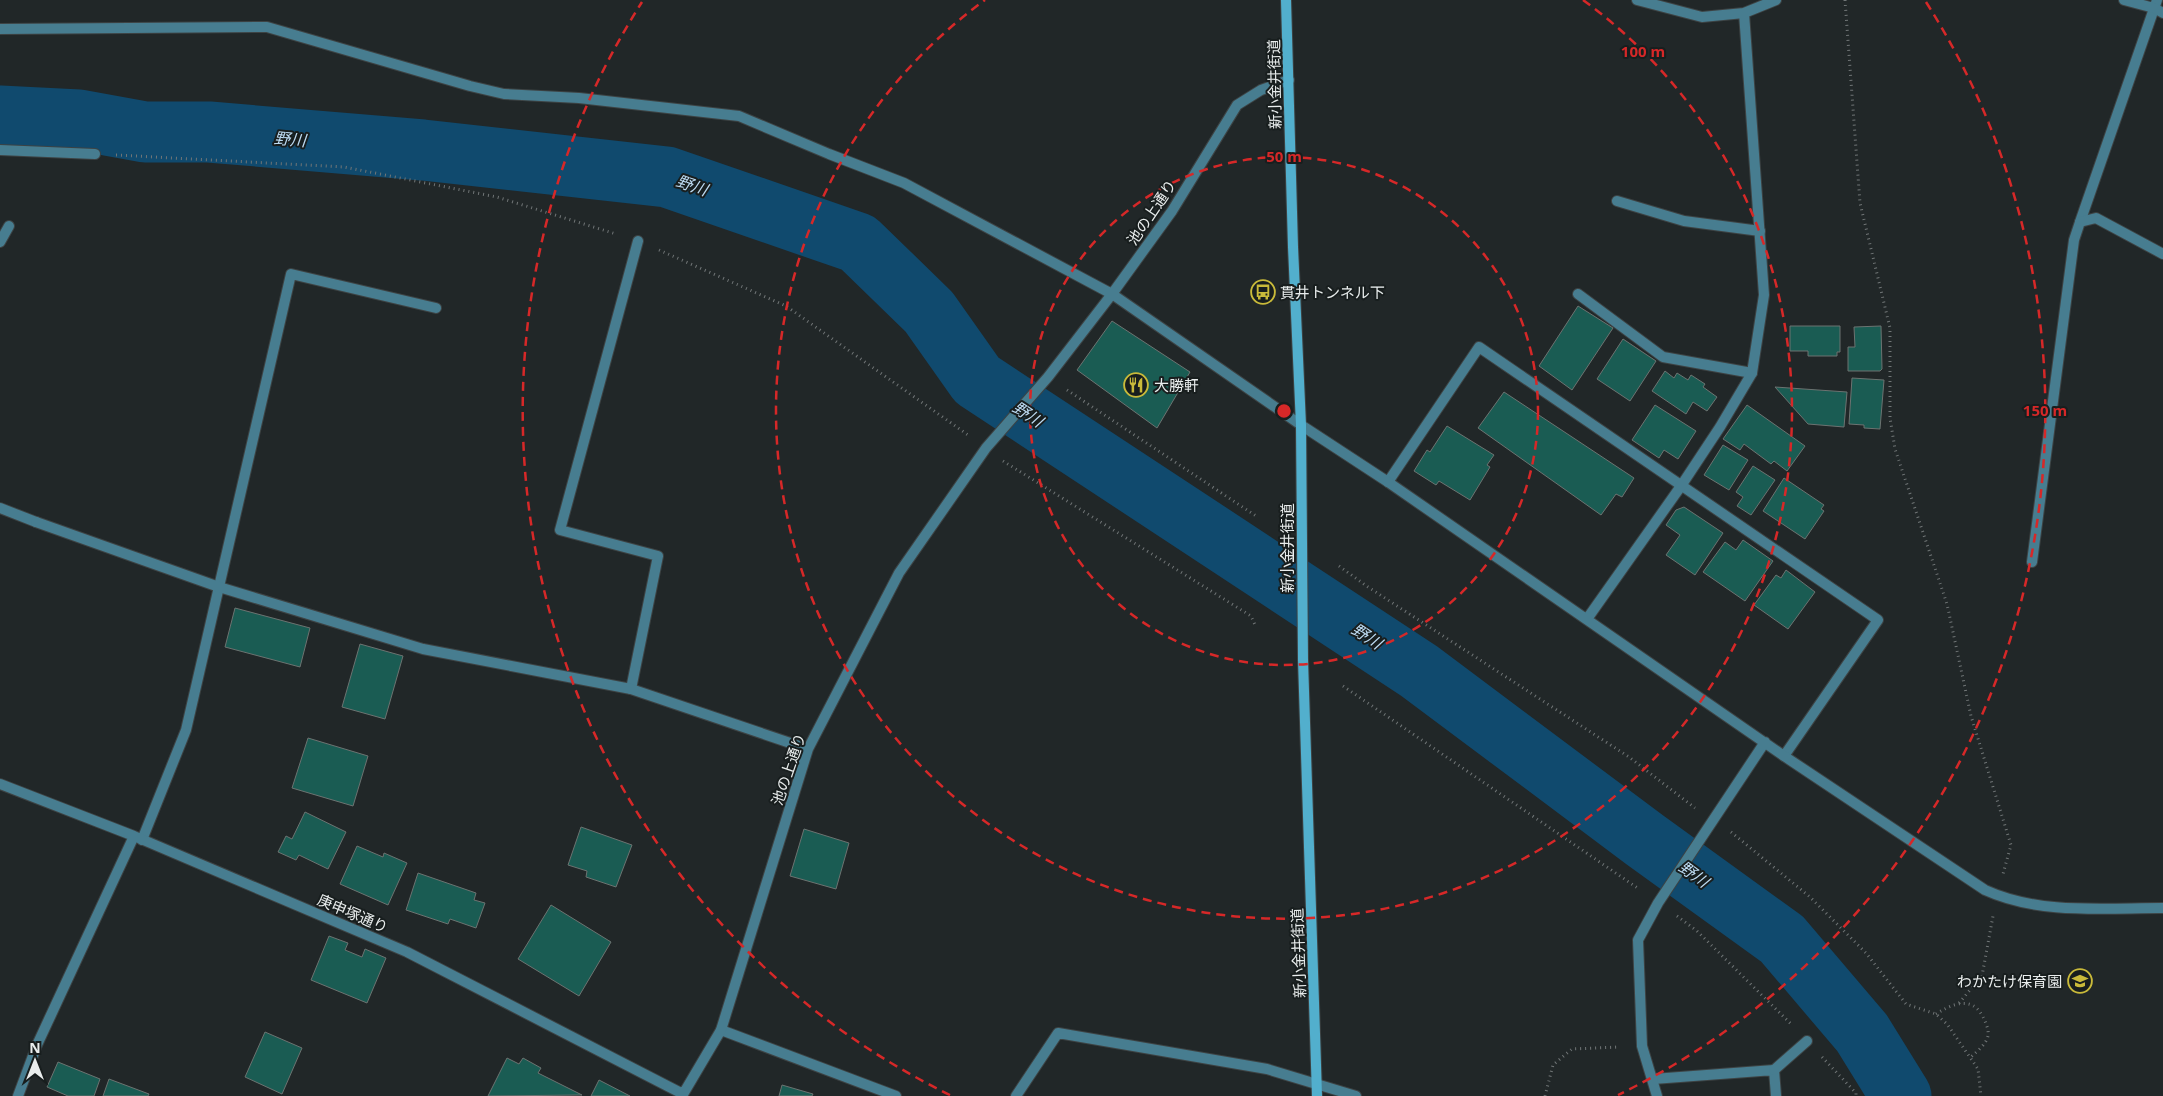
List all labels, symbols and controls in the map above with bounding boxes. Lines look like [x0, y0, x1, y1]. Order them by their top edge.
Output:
street label: 新小金井街道 [1263, 39, 1285, 129]
text: 100 m [1621, 41, 1665, 61]
water label: 野川 [273, 127, 309, 152]
text: 50 m [1266, 146, 1302, 166]
water label: 野川 [673, 169, 713, 201]
street label: 池の上通り [1122, 175, 1180, 249]
bus stop icon: 貫井トンネル下 [1250, 279, 1276, 305]
place label: 貫井トンネル下 [1280, 282, 1385, 302]
restaurant icon: 大勝軒 [1123, 372, 1149, 398]
place label: 大勝軒 [1154, 375, 1199, 395]
water label: 野川 [1009, 396, 1049, 433]
text: 150 m [2023, 400, 2067, 420]
centre of rings [1275, 402, 1293, 420]
street label: 新小金井街道 [1277, 503, 1297, 593]
water label: 野川 [1348, 618, 1388, 655]
street label: 池の上通り [766, 730, 810, 808]
water label: 野川 [1675, 856, 1715, 893]
street label: 庚申塚通り [315, 889, 391, 937]
street label: 新小金井街道 [1286, 908, 1310, 998]
school or university icon: わかたけ保育園 [2067, 968, 2093, 994]
place label: わかたけ保育園 [1957, 971, 2062, 991]
north arrow [10, 1036, 60, 1086]
text: N [29, 1038, 41, 1057]

